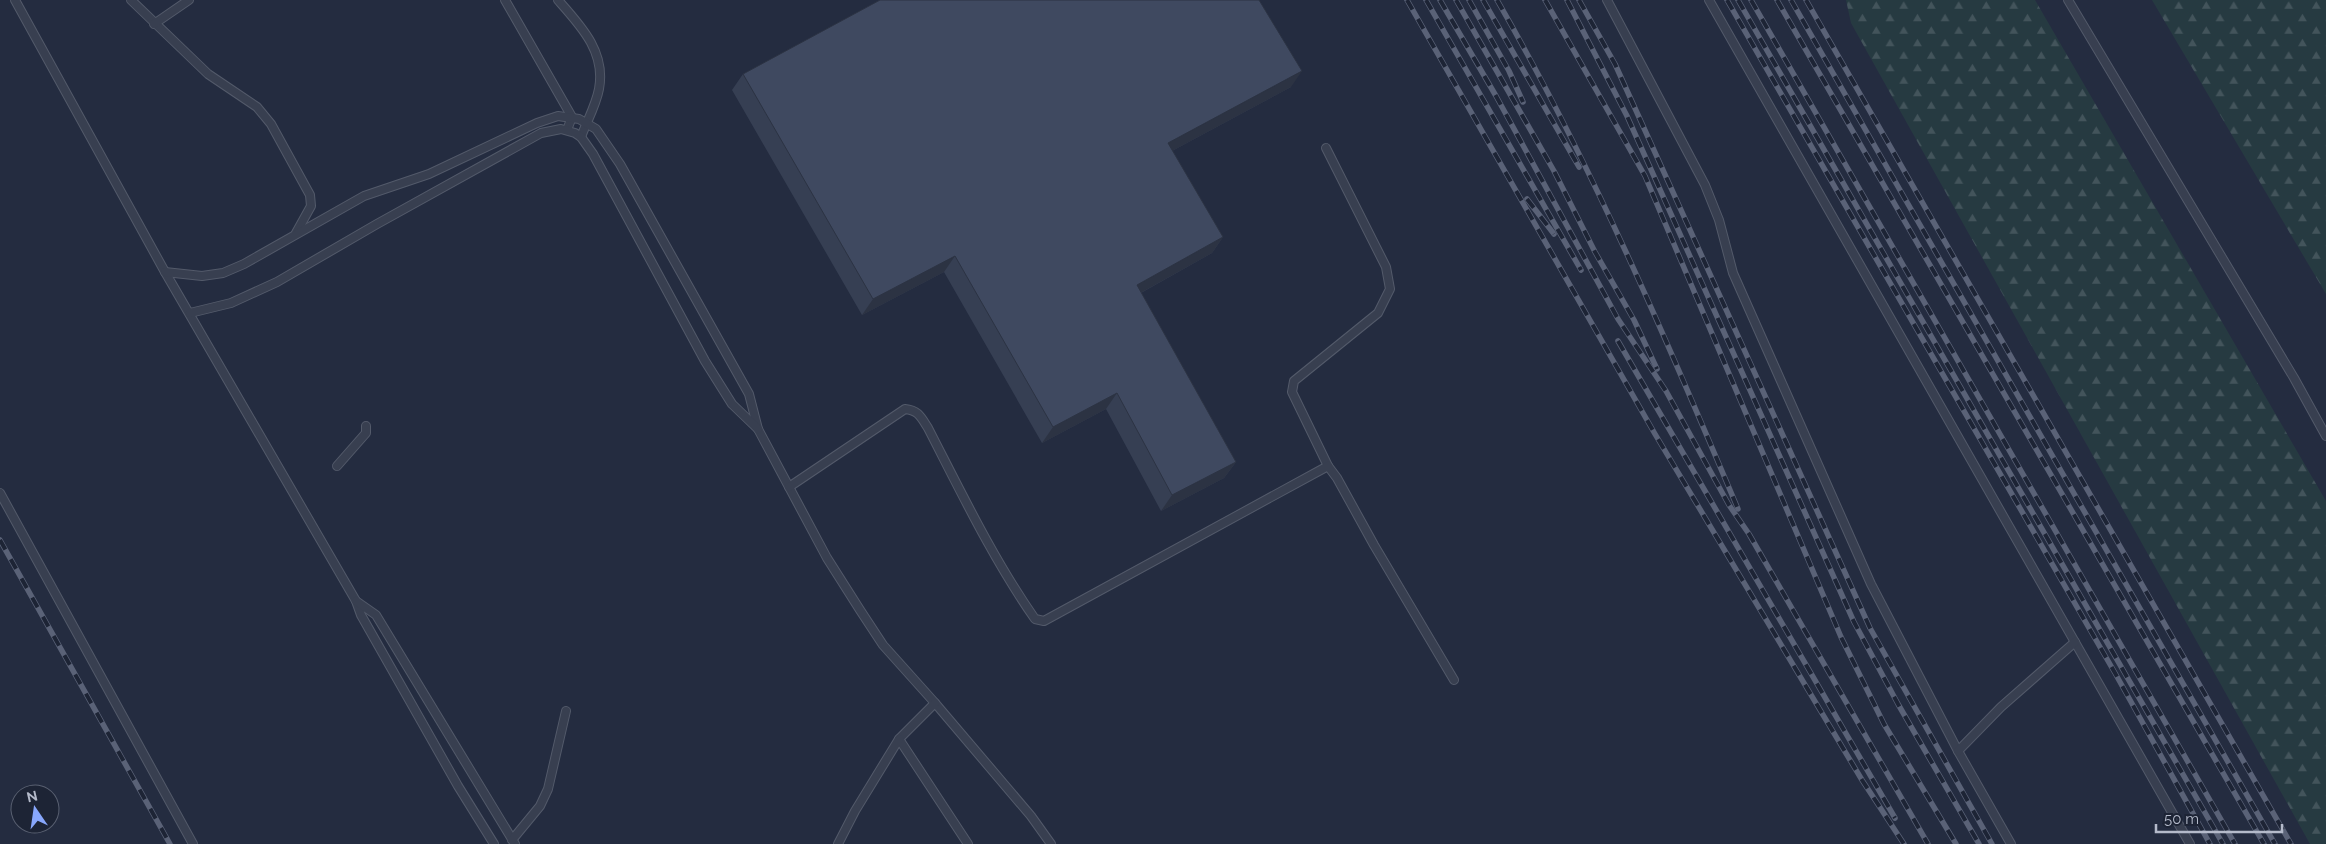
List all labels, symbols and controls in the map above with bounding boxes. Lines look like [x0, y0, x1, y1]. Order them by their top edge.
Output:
north arrow [10, 784, 60, 834]
text: N [25, 787, 39, 805]
scale bar [2156, 802, 2282, 834]
text: 50 m [2164, 810, 2199, 828]

